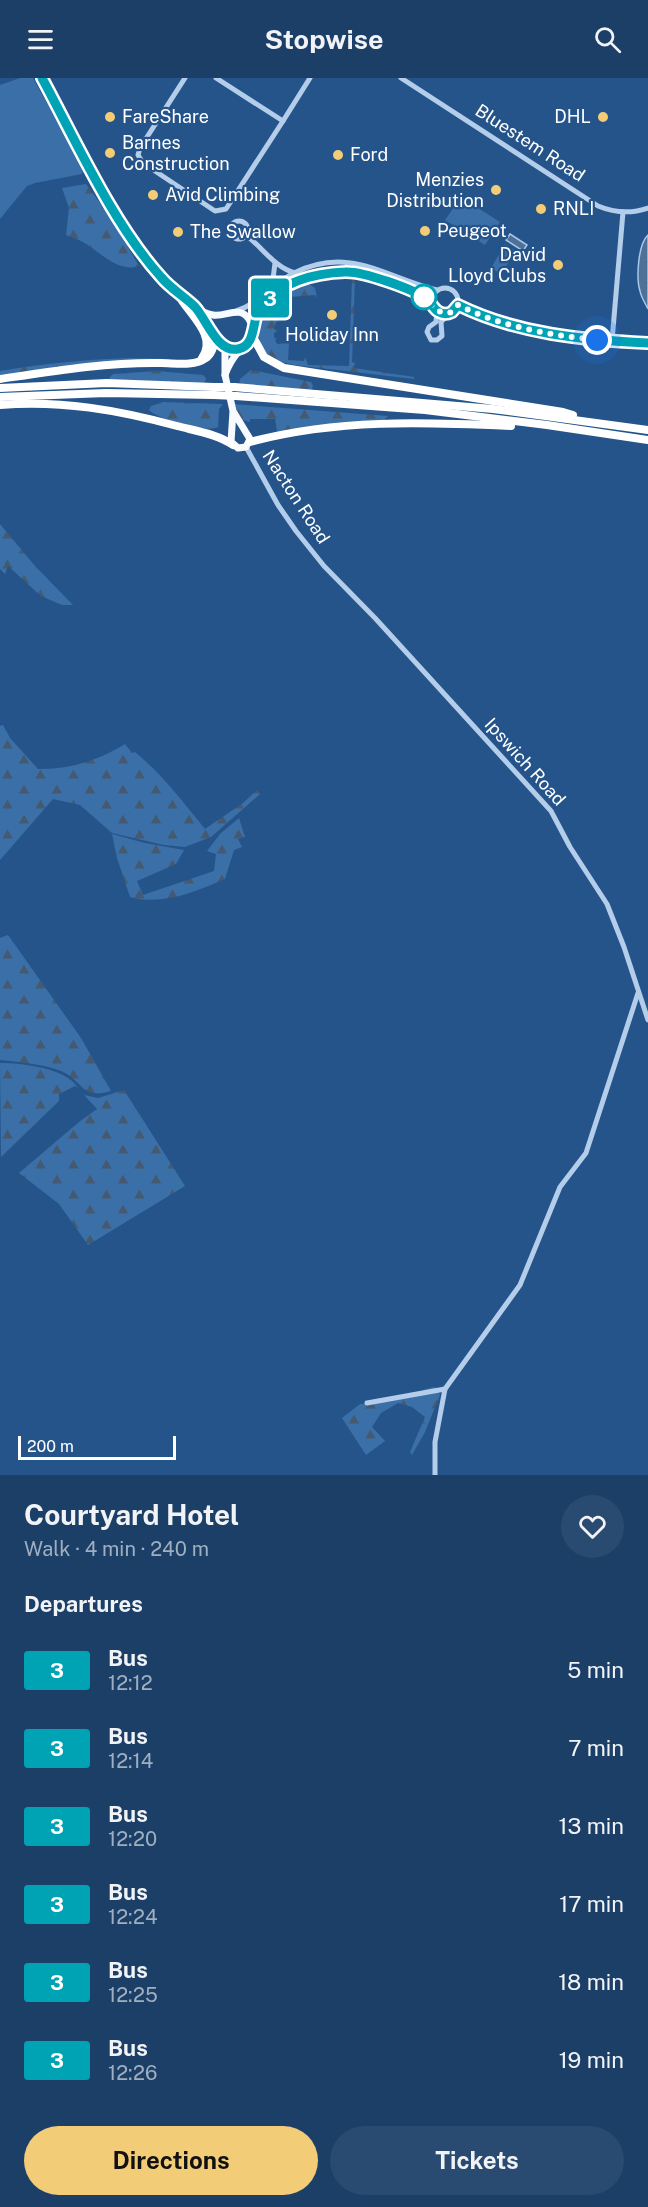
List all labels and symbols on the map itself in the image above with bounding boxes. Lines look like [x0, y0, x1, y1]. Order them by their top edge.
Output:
street label: Bluestem Road [472, 99, 589, 186]
place label: FareShare [122, 106, 209, 127]
place label: DHL [554, 106, 591, 127]
marker: FareShare [103, 110, 117, 124]
marker: DHL [596, 110, 610, 124]
place label: Barnes Construction [122, 132, 230, 174]
place label: Ford [350, 144, 388, 165]
marker: Barnes Construction [103, 146, 117, 160]
marker: Ford [331, 148, 345, 162]
place label: Menzies Distribution [386, 169, 484, 211]
marker: Menzies Distribution [489, 183, 503, 197]
place label: Avid Climbing [165, 184, 280, 205]
marker: Avid Climbing [146, 188, 160, 202]
place label: RNLI [553, 198, 594, 219]
marker: RNLI [534, 202, 548, 216]
place label: Peugeot [437, 220, 507, 241]
place label: The Swallow [190, 221, 296, 242]
marker: Peugeot [418, 224, 432, 238]
marker: The Swallow [171, 225, 185, 239]
place label: David Lloyd Clubs [448, 244, 546, 286]
marker: David Lloyd Clubs [551, 258, 565, 272]
line badge: 3 [250, 278, 290, 318]
unlabelled marker [411, 284, 437, 310]
marker: Holiday Inn [325, 308, 339, 322]
place label: Holiday Inn [285, 324, 379, 345]
your location [582, 325, 612, 355]
street label: Nacton Road [258, 446, 334, 547]
street label: Ipswich Road [481, 714, 570, 810]
scale bar [18, 1433, 176, 1460]

